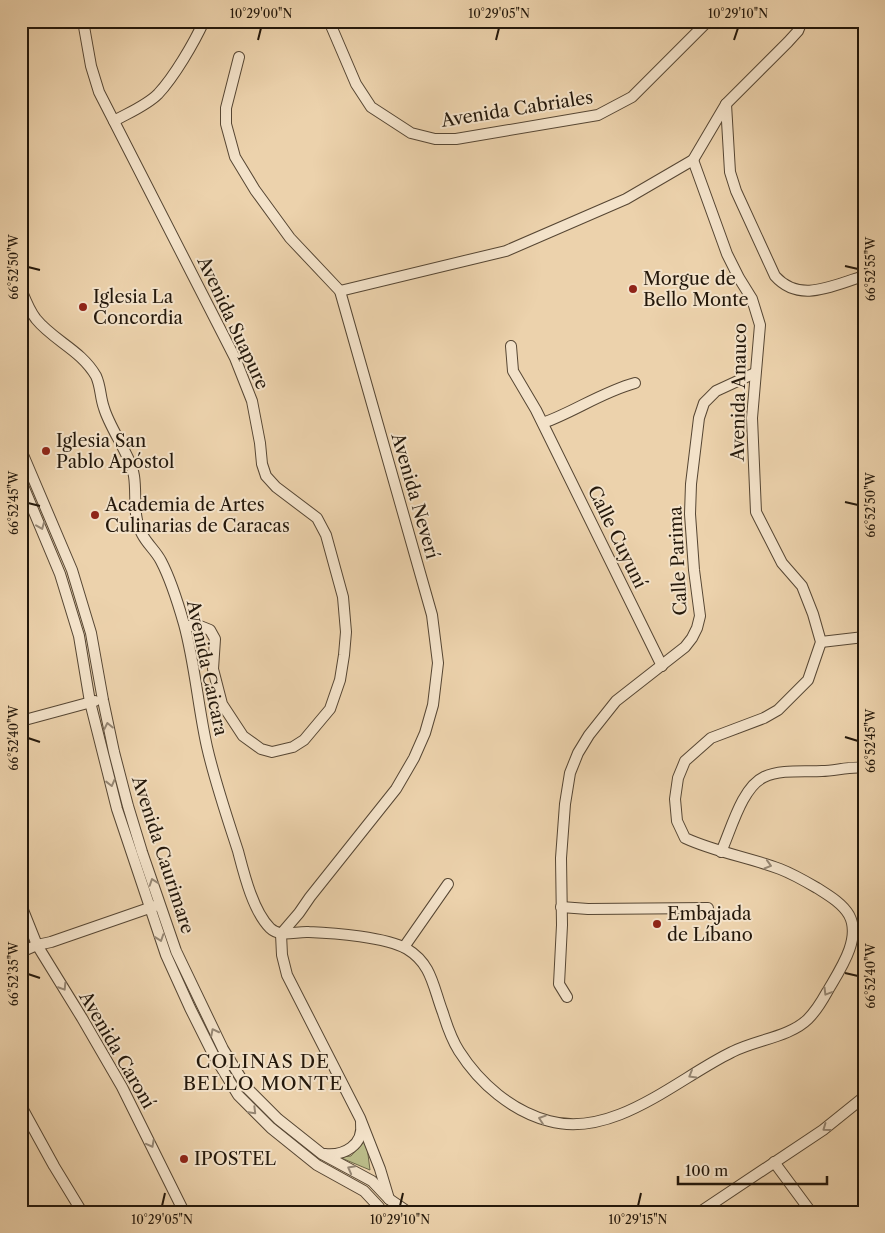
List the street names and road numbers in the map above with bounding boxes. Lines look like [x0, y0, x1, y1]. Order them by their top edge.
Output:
street label: Avenida Cabriales [439, 86, 594, 132]
street label: Avenida Suapure [192, 252, 273, 393]
street label: Avenida Anauco [727, 323, 751, 462]
street label: Avenida Neverí [386, 430, 444, 562]
street label: Calle Cuyuní [583, 482, 652, 592]
street label: Calle Parima [664, 505, 692, 616]
street label: Avenida Caicara [182, 597, 232, 738]
street label: Avenida Caurimare [127, 772, 199, 937]
street label: Avenida Caroní [74, 987, 160, 1113]

